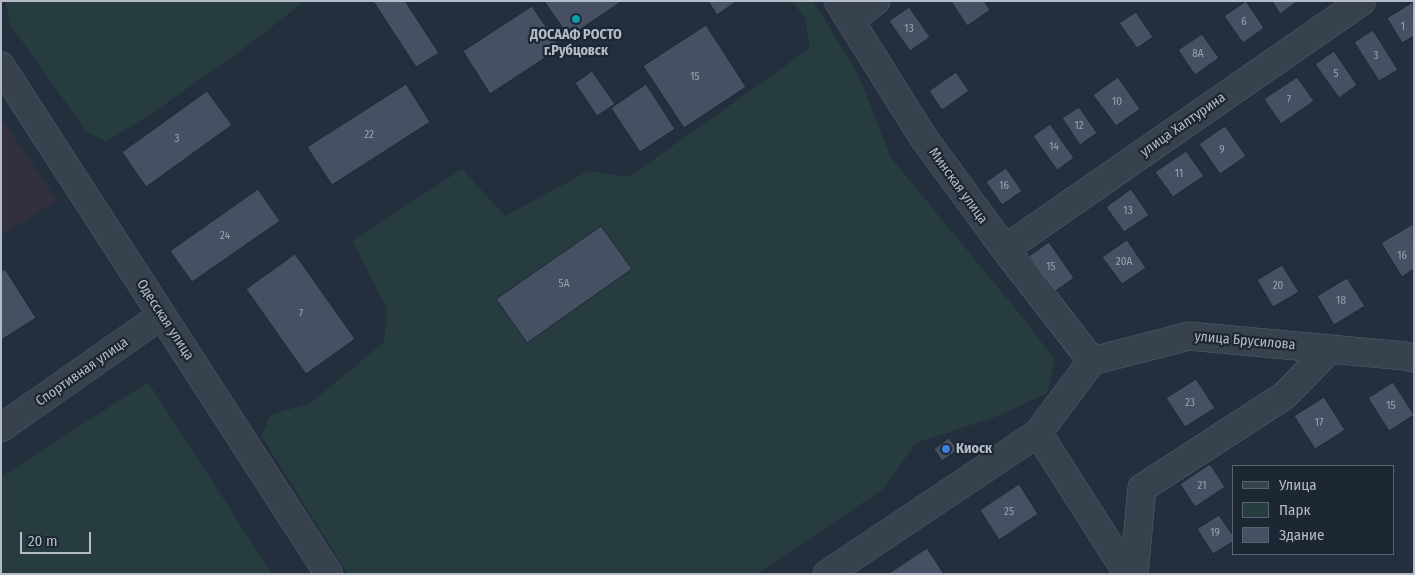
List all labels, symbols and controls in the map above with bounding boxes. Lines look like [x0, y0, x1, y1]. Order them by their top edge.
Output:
marker: ДОСААФ РОСТО г.Рубцовск [570, 13, 582, 25]
house number: 6 [1241, 15, 1247, 29]
house number: 1 [1401, 20, 1405, 34]
house number: 13 [904, 22, 914, 36]
place label: ДОСААФ РОСТО г.Рубцовск [530, 27, 622, 59]
house number: 8А [1192, 47, 1204, 61]
house number: 3 [1374, 49, 1378, 63]
house number: 5 [1333, 67, 1339, 81]
house number: 15 [690, 70, 700, 84]
street label: улица Халтурина [1137, 89, 1229, 161]
house number: 7 [1287, 93, 1291, 107]
house number: 10 [1112, 95, 1122, 109]
house number: 12 [1074, 119, 1084, 133]
house number: 22 [364, 128, 374, 142]
house number: 3 [175, 132, 179, 146]
house number: 14 [1049, 140, 1059, 154]
house number: 9 [1219, 143, 1225, 157]
street label: Минская улица [925, 145, 991, 227]
house number: 11 [1175, 167, 1183, 181]
house number: 16 [999, 179, 1009, 193]
house number: 13 [1123, 204, 1133, 218]
house number: 24 [220, 229, 230, 243]
house number: 16 [1397, 249, 1407, 263]
house number: 20А [1116, 255, 1132, 269]
house number: 15 [1046, 260, 1056, 274]
street label: Одесская улица [133, 276, 197, 364]
house number: 5А [559, 277, 569, 291]
house number: 20 [1273, 279, 1283, 293]
house number: 18 [1336, 294, 1346, 308]
house number: 7 [299, 307, 303, 321]
street label: улица Брусилова [1194, 328, 1296, 354]
street label: Спортивная улица [33, 334, 131, 410]
house number: 23 [1185, 396, 1195, 410]
house number: 15 [1386, 399, 1396, 413]
house number: 17 [1315, 416, 1323, 430]
place label: Киоск [956, 441, 992, 457]
marker: Киоск [940, 443, 952, 455]
legend [1232, 465, 1395, 555]
text: Улица [1279, 476, 1317, 494]
house number: 21 [1198, 479, 1206, 493]
text: Парк [1279, 501, 1310, 519]
house number: 25 [1004, 505, 1014, 519]
scale bar [22, 522, 94, 554]
house number: 19 [1210, 526, 1220, 540]
text: Здание [1279, 526, 1325, 544]
text: 20 m [28, 532, 58, 550]

